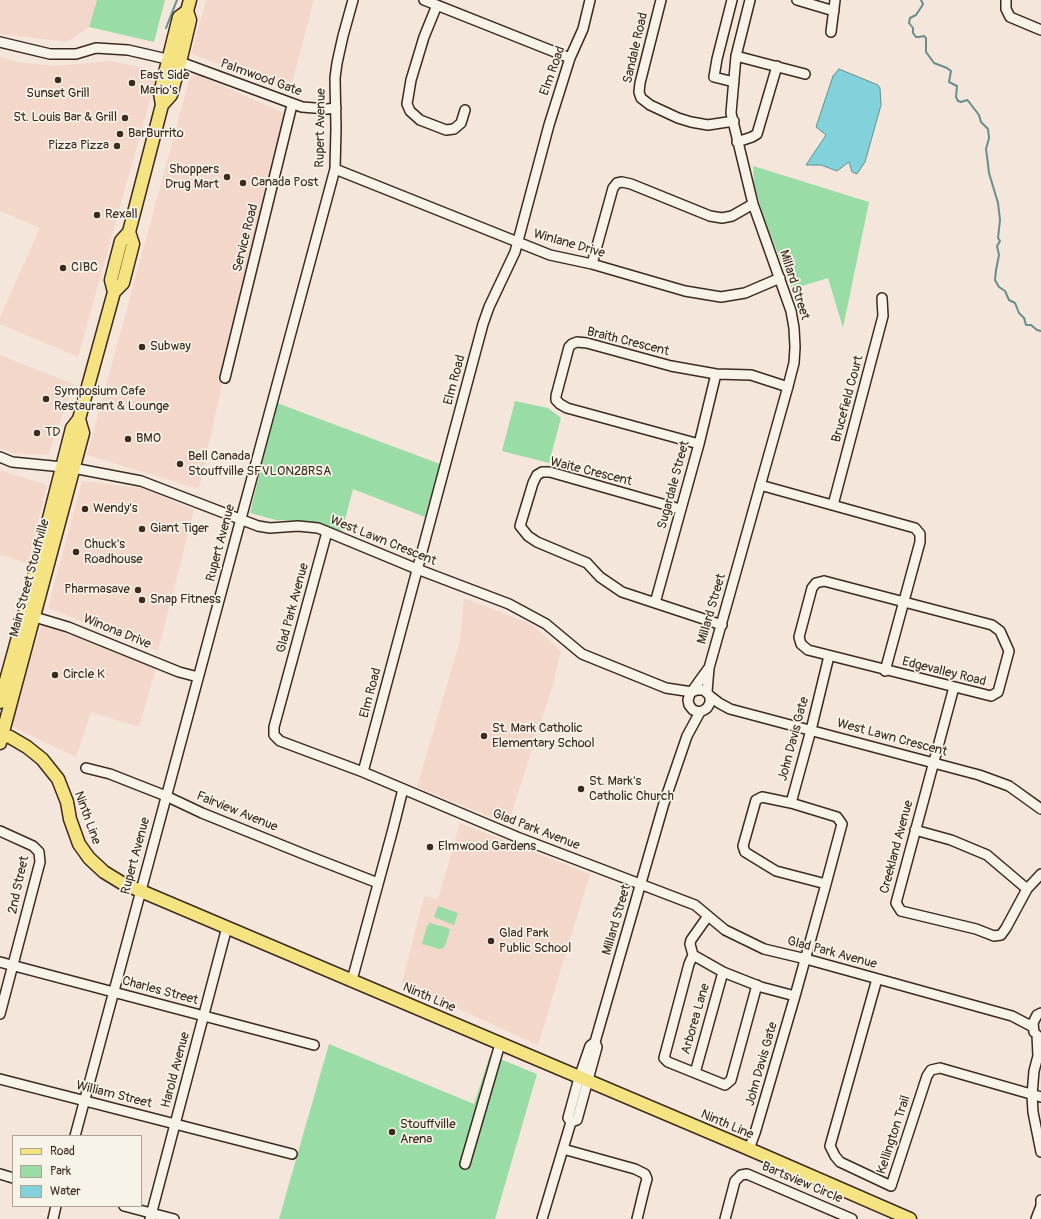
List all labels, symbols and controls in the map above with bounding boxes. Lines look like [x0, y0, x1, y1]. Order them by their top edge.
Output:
street label: Sandale Road [620, 11, 652, 85]
street label: Elm Road [537, 44, 569, 98]
street label: Palmwood Gate [218, 56, 304, 100]
place label: East Side Mario's [140, 68, 189, 99]
marker: Sunset Grill [53, 75, 63, 85]
marker: East Side Mario's [127, 78, 137, 88]
place label: Sunset Grill [26, 86, 90, 102]
street label: Rupert Avenue [313, 88, 329, 168]
place label: St. Louis Bar & Grill [13, 110, 117, 126]
marker: St. Louis Bar & Grill [120, 113, 130, 123]
place label: BarBurrito [128, 126, 184, 142]
marker: BarBurrito [115, 129, 125, 139]
place label: Pizza Pizza [48, 138, 109, 154]
marker: Pizza Pizza [112, 141, 122, 151]
place label: Shoppers Drug Mart [165, 162, 219, 193]
marker: Shoppers Drug Mart [222, 172, 232, 182]
place label: Canada Post [251, 175, 319, 191]
marker: Canada Post [238, 178, 248, 188]
street label: Service Road [230, 202, 262, 274]
place label: Rexall [105, 207, 138, 223]
marker: Rexall [92, 210, 102, 220]
street label: Winlane Drive [531, 226, 607, 262]
street label: Millard Street [775, 248, 813, 322]
place label: CIBC [71, 260, 98, 276]
marker: CIBC [58, 263, 68, 273]
street label: Braith Crescent [585, 324, 671, 360]
place label: Subway [150, 339, 191, 355]
marker: Subway [137, 342, 147, 352]
street label: Elm Road [441, 353, 469, 407]
street label: Brucefield Court [829, 354, 867, 444]
place label: Symposium Cafe Restaurant & Lounge [54, 384, 169, 415]
marker: Symposium Cafe Restaurant & Lounge [41, 394, 51, 404]
place label: TD [45, 425, 60, 441]
marker: TD [32, 428, 42, 438]
place label: BMO [136, 431, 161, 447]
marker: BMO [123, 434, 133, 444]
street label: Sugardale Street [655, 439, 693, 531]
place label: Bell Canada Stouffville SFVLON28RSA [188, 449, 331, 480]
street label: Waite Crescent [548, 454, 634, 490]
marker: Bell Canada Stouffville SFVLON28RSA [175, 459, 185, 469]
place label: Wendy's [93, 501, 138, 517]
street label: Rupert Avenue [203, 503, 239, 583]
marker: Wendy's [80, 504, 90, 514]
street label: West Lawn Crescent [327, 512, 439, 570]
street label: Main Street Stouffville [7, 517, 53, 639]
place label: Giant Tiger [150, 521, 209, 537]
marker: Giant Tiger [137, 524, 147, 534]
place label: Chuck's Roadhouse [84, 537, 143, 568]
marker: Chuck's Roadhouse [71, 547, 81, 557]
street label: Glad Park Avenue [274, 561, 312, 655]
street label: Millard Street [694, 572, 730, 646]
place label: Pharmasave [64, 582, 130, 598]
marker: Pharmasave [133, 585, 143, 595]
place label: Snap Fitness [150, 592, 221, 608]
marker: Snap Fitness [137, 595, 147, 605]
street label: Winona Drive [81, 611, 153, 653]
street label: Edgevalley Road [900, 654, 988, 690]
street label: Elm Road [357, 666, 385, 720]
place label: Circle K [63, 667, 105, 683]
marker: Circle K [50, 670, 60, 680]
street label: John Davis Gate [775, 695, 813, 783]
street label: West Lawn Crescent [835, 716, 949, 760]
place label: St. Mark Catholic Elementary School [492, 721, 595, 752]
marker: St. Mark Catholic Elementary School [479, 731, 489, 741]
place label: St. Mark's Catholic Church [589, 774, 674, 805]
marker: St. Mark's Catholic Church [576, 784, 586, 794]
street label: Ninth Line [70, 789, 104, 847]
street label: Fairview Avenue [194, 789, 280, 835]
street label: Creekland Avenue [877, 799, 917, 895]
street label: Glad Park Avenue [490, 806, 582, 854]
street label: Rupert Avenue [118, 816, 154, 896]
place label: Elmwood Gardens [438, 839, 536, 855]
marker: Elmwood Gardens [425, 842, 435, 852]
street label: 2nd Street [5, 854, 33, 916]
street label: Millard Street [599, 883, 635, 957]
place label: Glad Park Public School [499, 926, 571, 957]
street label: Glad Park Avenue [785, 934, 879, 972]
marker: Glad Park Public School [486, 936, 496, 946]
street label: Charles Street [120, 973, 200, 1009]
street label: Ninth Line [400, 980, 458, 1016]
street label: Arborea Lane [678, 982, 714, 1056]
street label: John Davis Gate [743, 1020, 781, 1108]
street label: Harold Avenue [158, 1030, 194, 1110]
street label: William Street [74, 1078, 154, 1112]
street label: Kellington Trail [874, 1094, 914, 1176]
street label: Ninth Line [698, 1107, 756, 1143]
place label: Stouffville Arena [400, 1117, 456, 1148]
marker: Stouffville Arena [387, 1127, 397, 1137]
legend [12, 1135, 142, 1207]
text: Road [50, 1144, 75, 1159]
street label: Bartsview Circle [759, 1159, 845, 1207]
text: Park [50, 1164, 71, 1179]
text: Water [50, 1184, 81, 1199]

